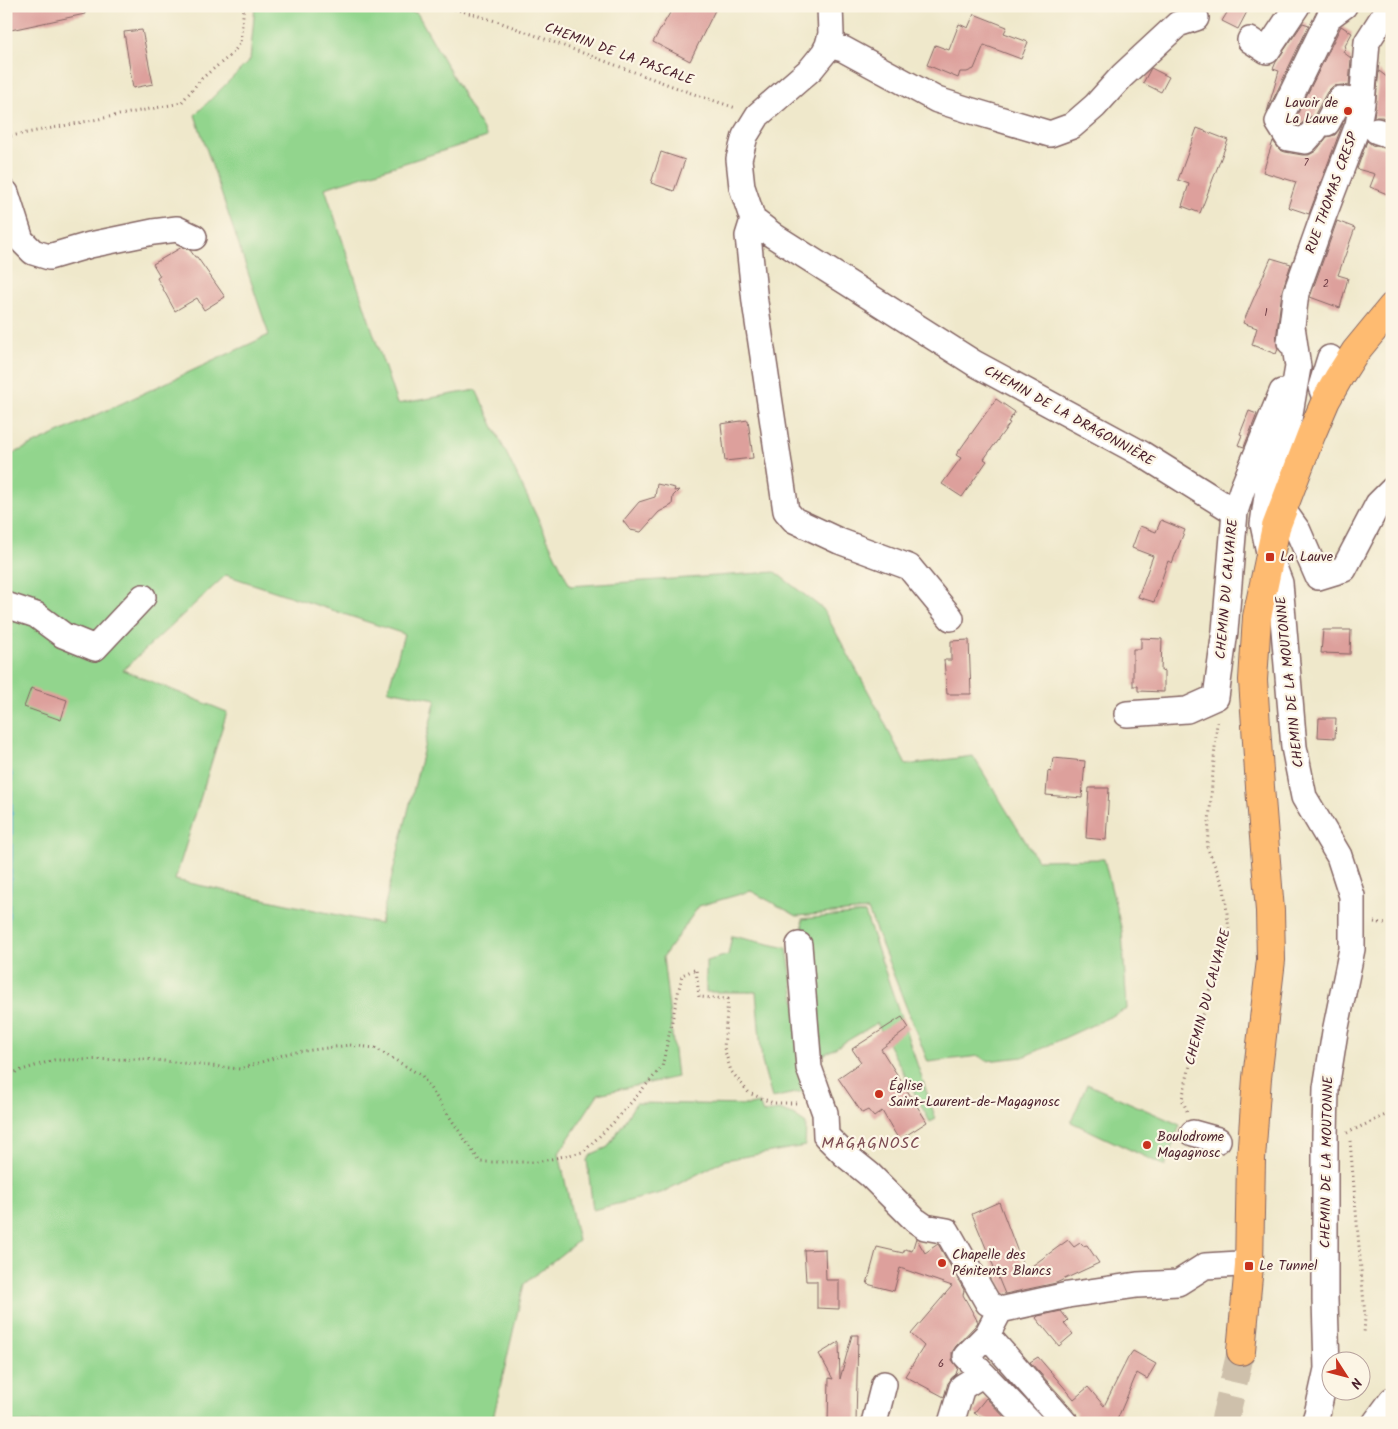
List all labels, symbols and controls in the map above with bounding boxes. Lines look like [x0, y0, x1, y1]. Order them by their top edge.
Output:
street label: CHEMIN DE LA PASCALE [541, 17, 697, 92]
place label: Lavoir de La Lauve [1285, 92, 1339, 130]
marker: Lavoir de La Lauve [1342, 105, 1354, 117]
street label: RUE THOMAS CRESP [1300, 129, 1364, 257]
house number: 7 [1303, 154, 1309, 172]
house number: 2 [1323, 275, 1329, 293]
house number: 1 [1264, 304, 1268, 322]
street label: CHEMIN DE LA DRAGONNIÈRE [980, 360, 1159, 472]
street label: CHEMIN DU CALVAIRE [1210, 517, 1244, 660]
place label: La Lauve [1280, 546, 1334, 568]
marker: La Lauve [1264, 551, 1276, 563]
street label: CHEMIN DE LA MOUTONNE [1270, 594, 1310, 769]
street label: CHEMIN DU CALVAIRE [1179, 925, 1237, 1068]
place label: Église Saint-Laurent-de-Magagnosc [889, 1075, 1060, 1113]
street label: CHEMIN DE LA MOUTONNE [1314, 1075, 1340, 1248]
marker: Église Saint-Laurent-de-Magagnosc [873, 1088, 885, 1100]
place label: Boulodrome Magagnosc [1157, 1126, 1225, 1164]
district label: MAGAGNOSC [821, 1131, 921, 1156]
marker: Boulodrome Magagnosc [1141, 1139, 1153, 1151]
place label: Chapelle des Pénitents Blancs [952, 1244, 1051, 1282]
place label: Le Tunnel [1259, 1255, 1318, 1277]
marker: Chapelle des Pénitents Blancs [936, 1257, 948, 1269]
marker: Le Tunnel [1243, 1260, 1255, 1272]
north arrow [1320, 1352, 1370, 1402]
house number: 6 [938, 1355, 944, 1373]
text: N [1344, 1373, 1367, 1393]

